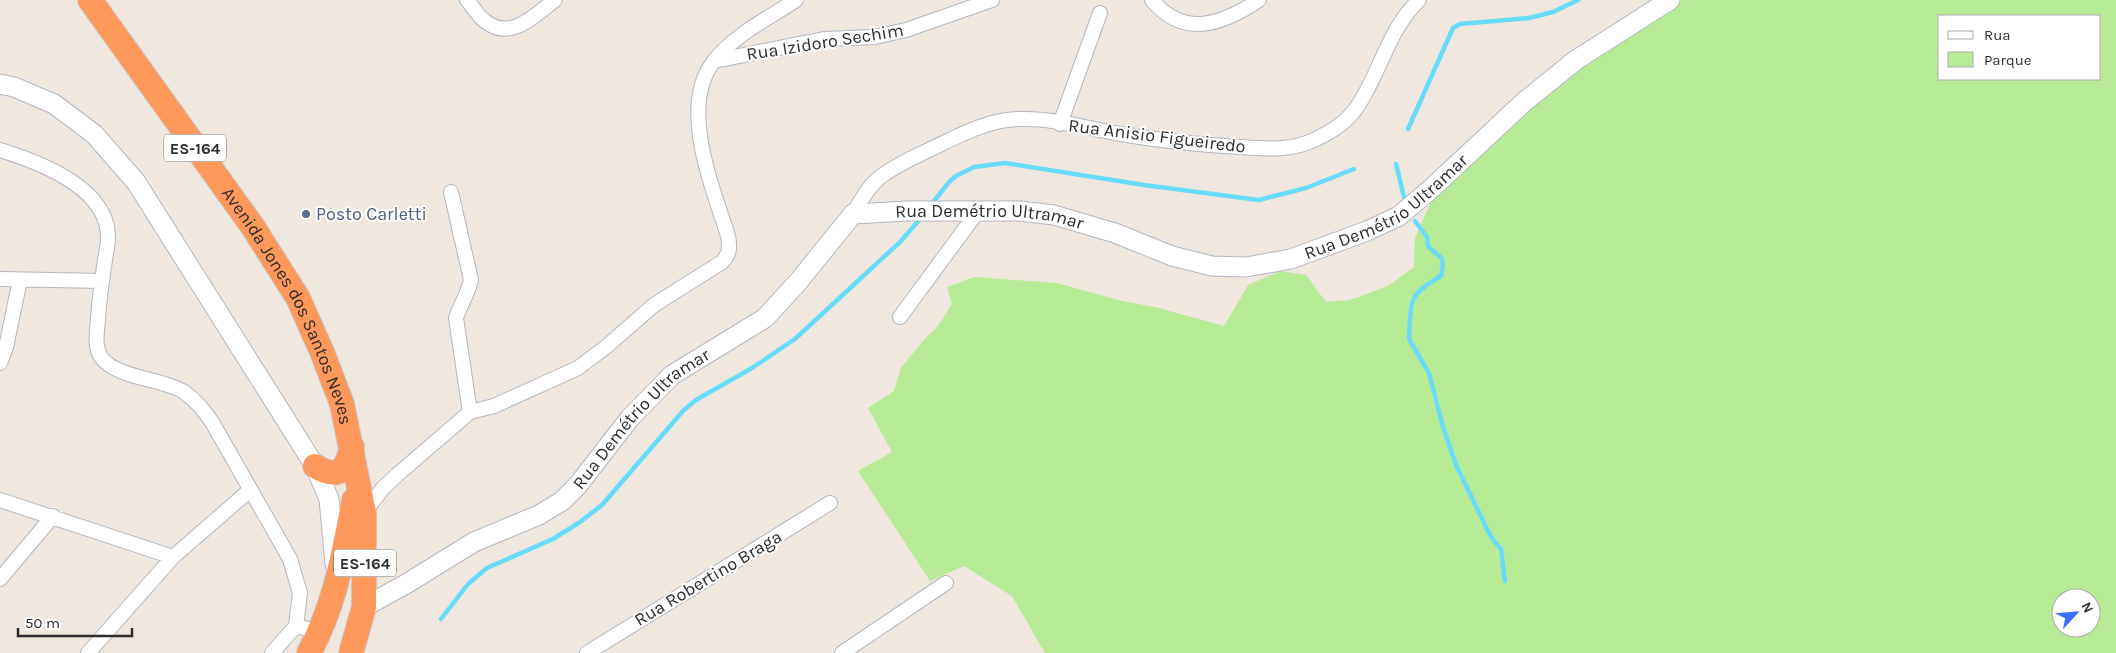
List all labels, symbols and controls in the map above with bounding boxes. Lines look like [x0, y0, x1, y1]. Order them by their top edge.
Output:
legend [1938, 15, 2101, 80]
street label: Rua Izidoro Sechim [745, 19, 905, 65]
text: Rua [1984, 26, 2011, 44]
text: Parque [1984, 51, 2032, 69]
street label: Rua Anisio Figueiredo [1067, 114, 1247, 158]
road number: ES-164 [164, 134, 226, 162]
street label: Rua Demétrio Ultramar [1301, 149, 1473, 264]
street label: Avenida Jones dos Santos Neves [217, 183, 357, 426]
street label: Rua Demétrio Ultramar [895, 200, 1087, 234]
place label: Posto Carletti [316, 203, 427, 225]
marker: Posto Carletti [300, 208, 312, 220]
street label: Rua Demétrio Ultramar [568, 343, 714, 494]
street label: Rua Robertino Braga [630, 525, 786, 631]
road number: ES-164 [334, 550, 396, 576]
north arrow [2051, 588, 2101, 638]
text: N [2077, 599, 2097, 616]
scale bar [18, 606, 131, 638]
text: 50 m [25, 614, 60, 632]

